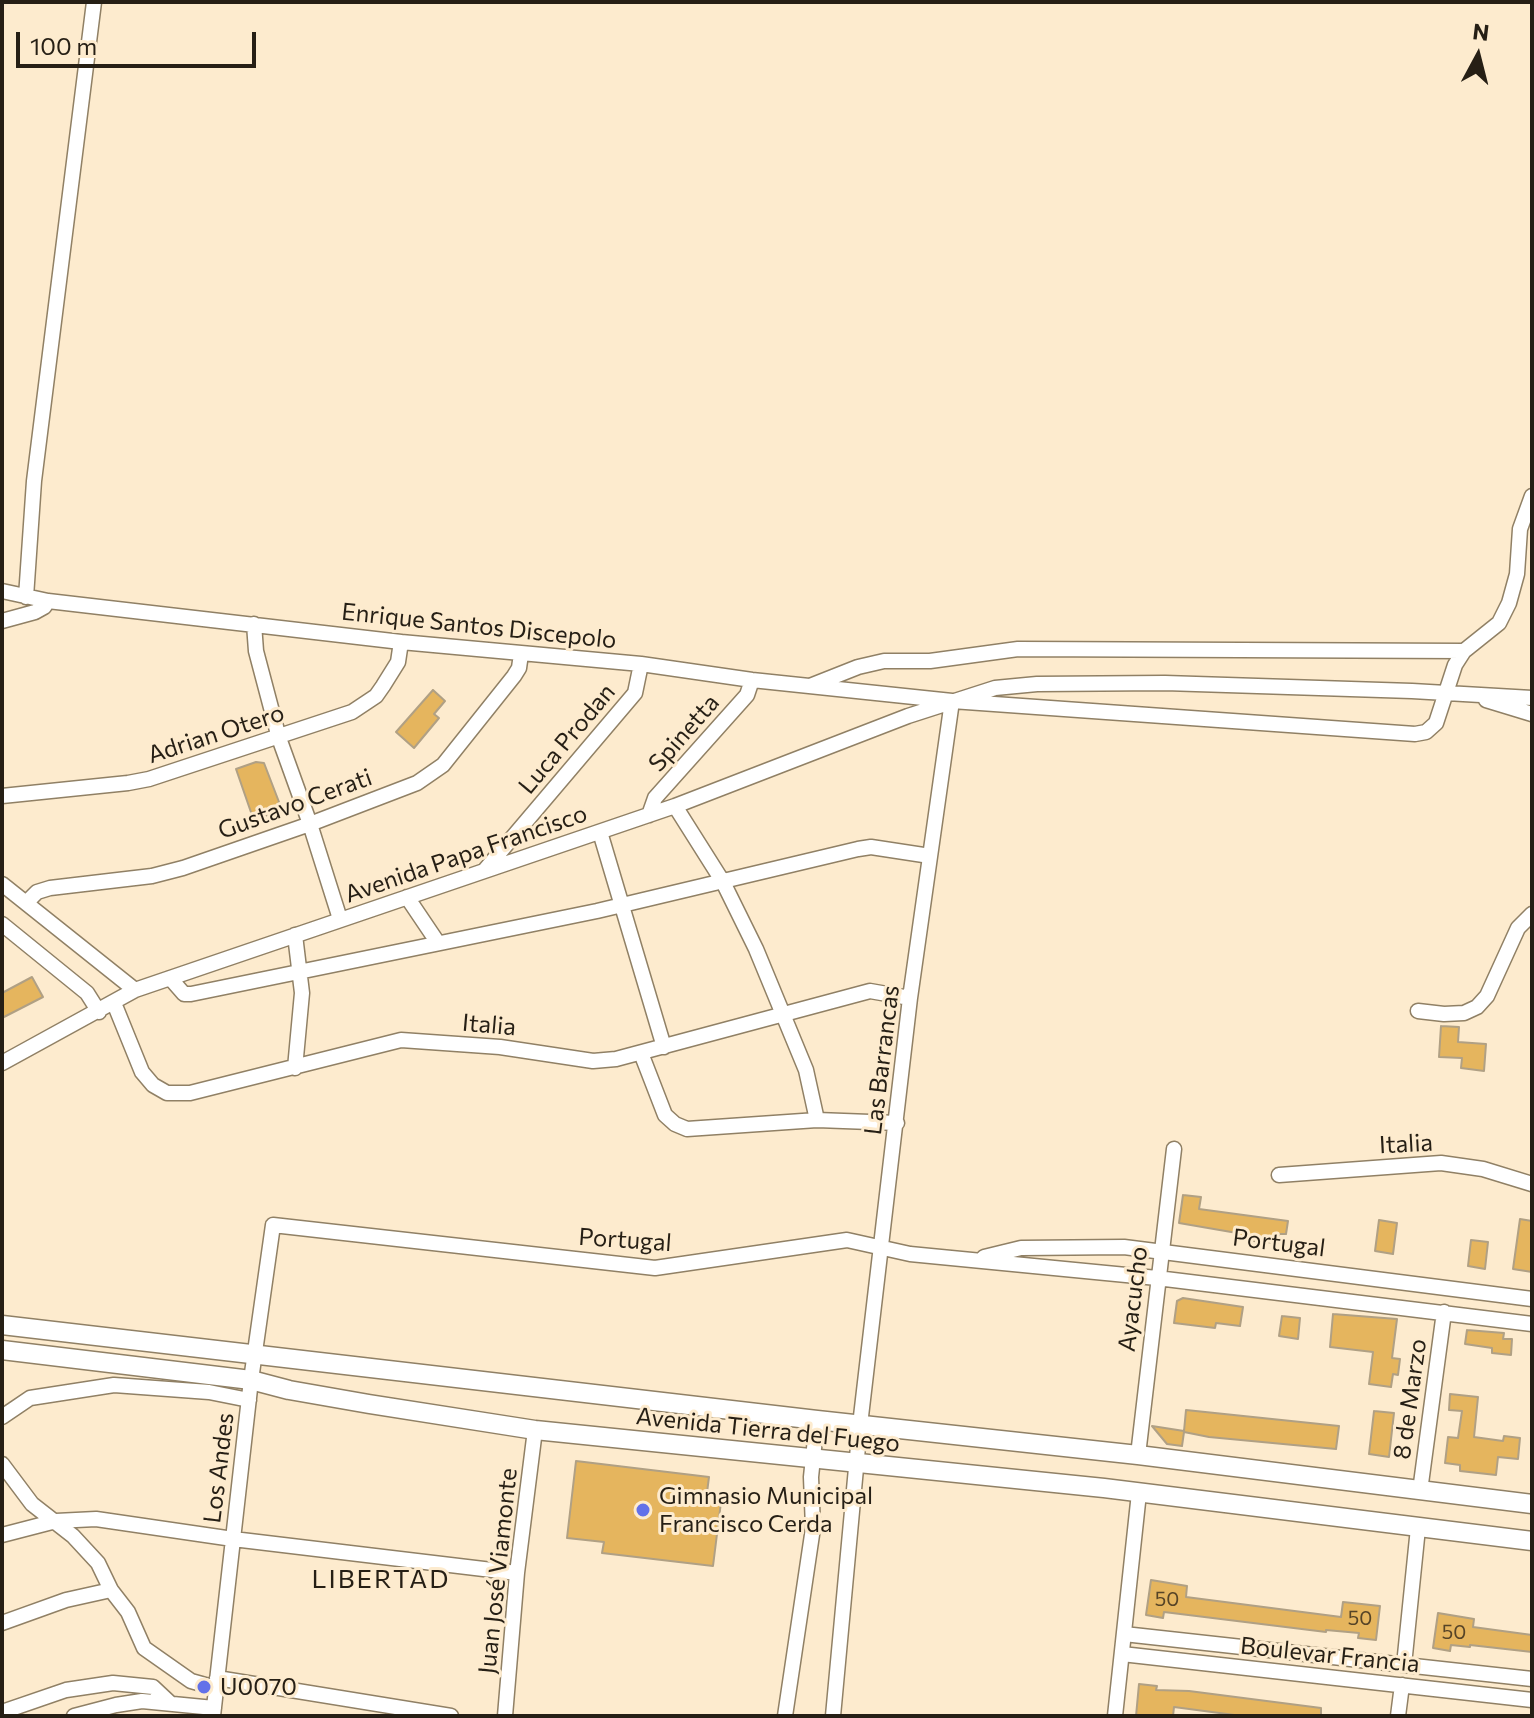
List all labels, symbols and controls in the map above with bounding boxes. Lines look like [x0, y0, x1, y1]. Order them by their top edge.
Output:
scale bar [20, 16, 260, 66]
north arrow [1438, 16, 1518, 96]
text: N [1471, 17, 1491, 46]
text: 100 m [30, 31, 97, 60]
street label: Enrique Santos Discepolo [340, 597, 618, 655]
street label: Luca Prodan [513, 678, 621, 800]
street label: Spinetta [643, 688, 725, 778]
street label: Adrian Otero [144, 698, 288, 770]
street label: Gustavo Cerati [214, 763, 376, 845]
street label: Avenida Papa Francisco [341, 799, 591, 909]
street label: Las Barrancas [859, 984, 905, 1136]
street label: Italia [461, 1008, 517, 1042]
street label: Italia [1378, 1128, 1434, 1160]
street label: Portugal [577, 1222, 673, 1258]
street label: Portugal [1231, 1223, 1327, 1263]
street label: Ayacucho [1112, 1245, 1154, 1353]
street label: 8 de Marzo [1387, 1337, 1433, 1461]
street label: Avenida Tierra del Fuego [635, 1402, 901, 1458]
street label: Los Andes [198, 1411, 240, 1525]
street label: Juan José Viamonte [473, 1467, 523, 1675]
place label: Gimnasio Municipal Francisco Cerda [659, 1482, 873, 1538]
marker: Gimnasio Municipal Francisco Cerda [634, 1501, 652, 1519]
district label: LIBERTAD [312, 1563, 450, 1595]
house number: 50 [1155, 1587, 1179, 1611]
house number: 50 [1348, 1606, 1372, 1630]
house number: 50 [1442, 1620, 1466, 1644]
street label: Boulevar Francia [1239, 1631, 1421, 1679]
place label: U0070 [220, 1673, 297, 1701]
marker: U0070 [195, 1678, 213, 1696]

